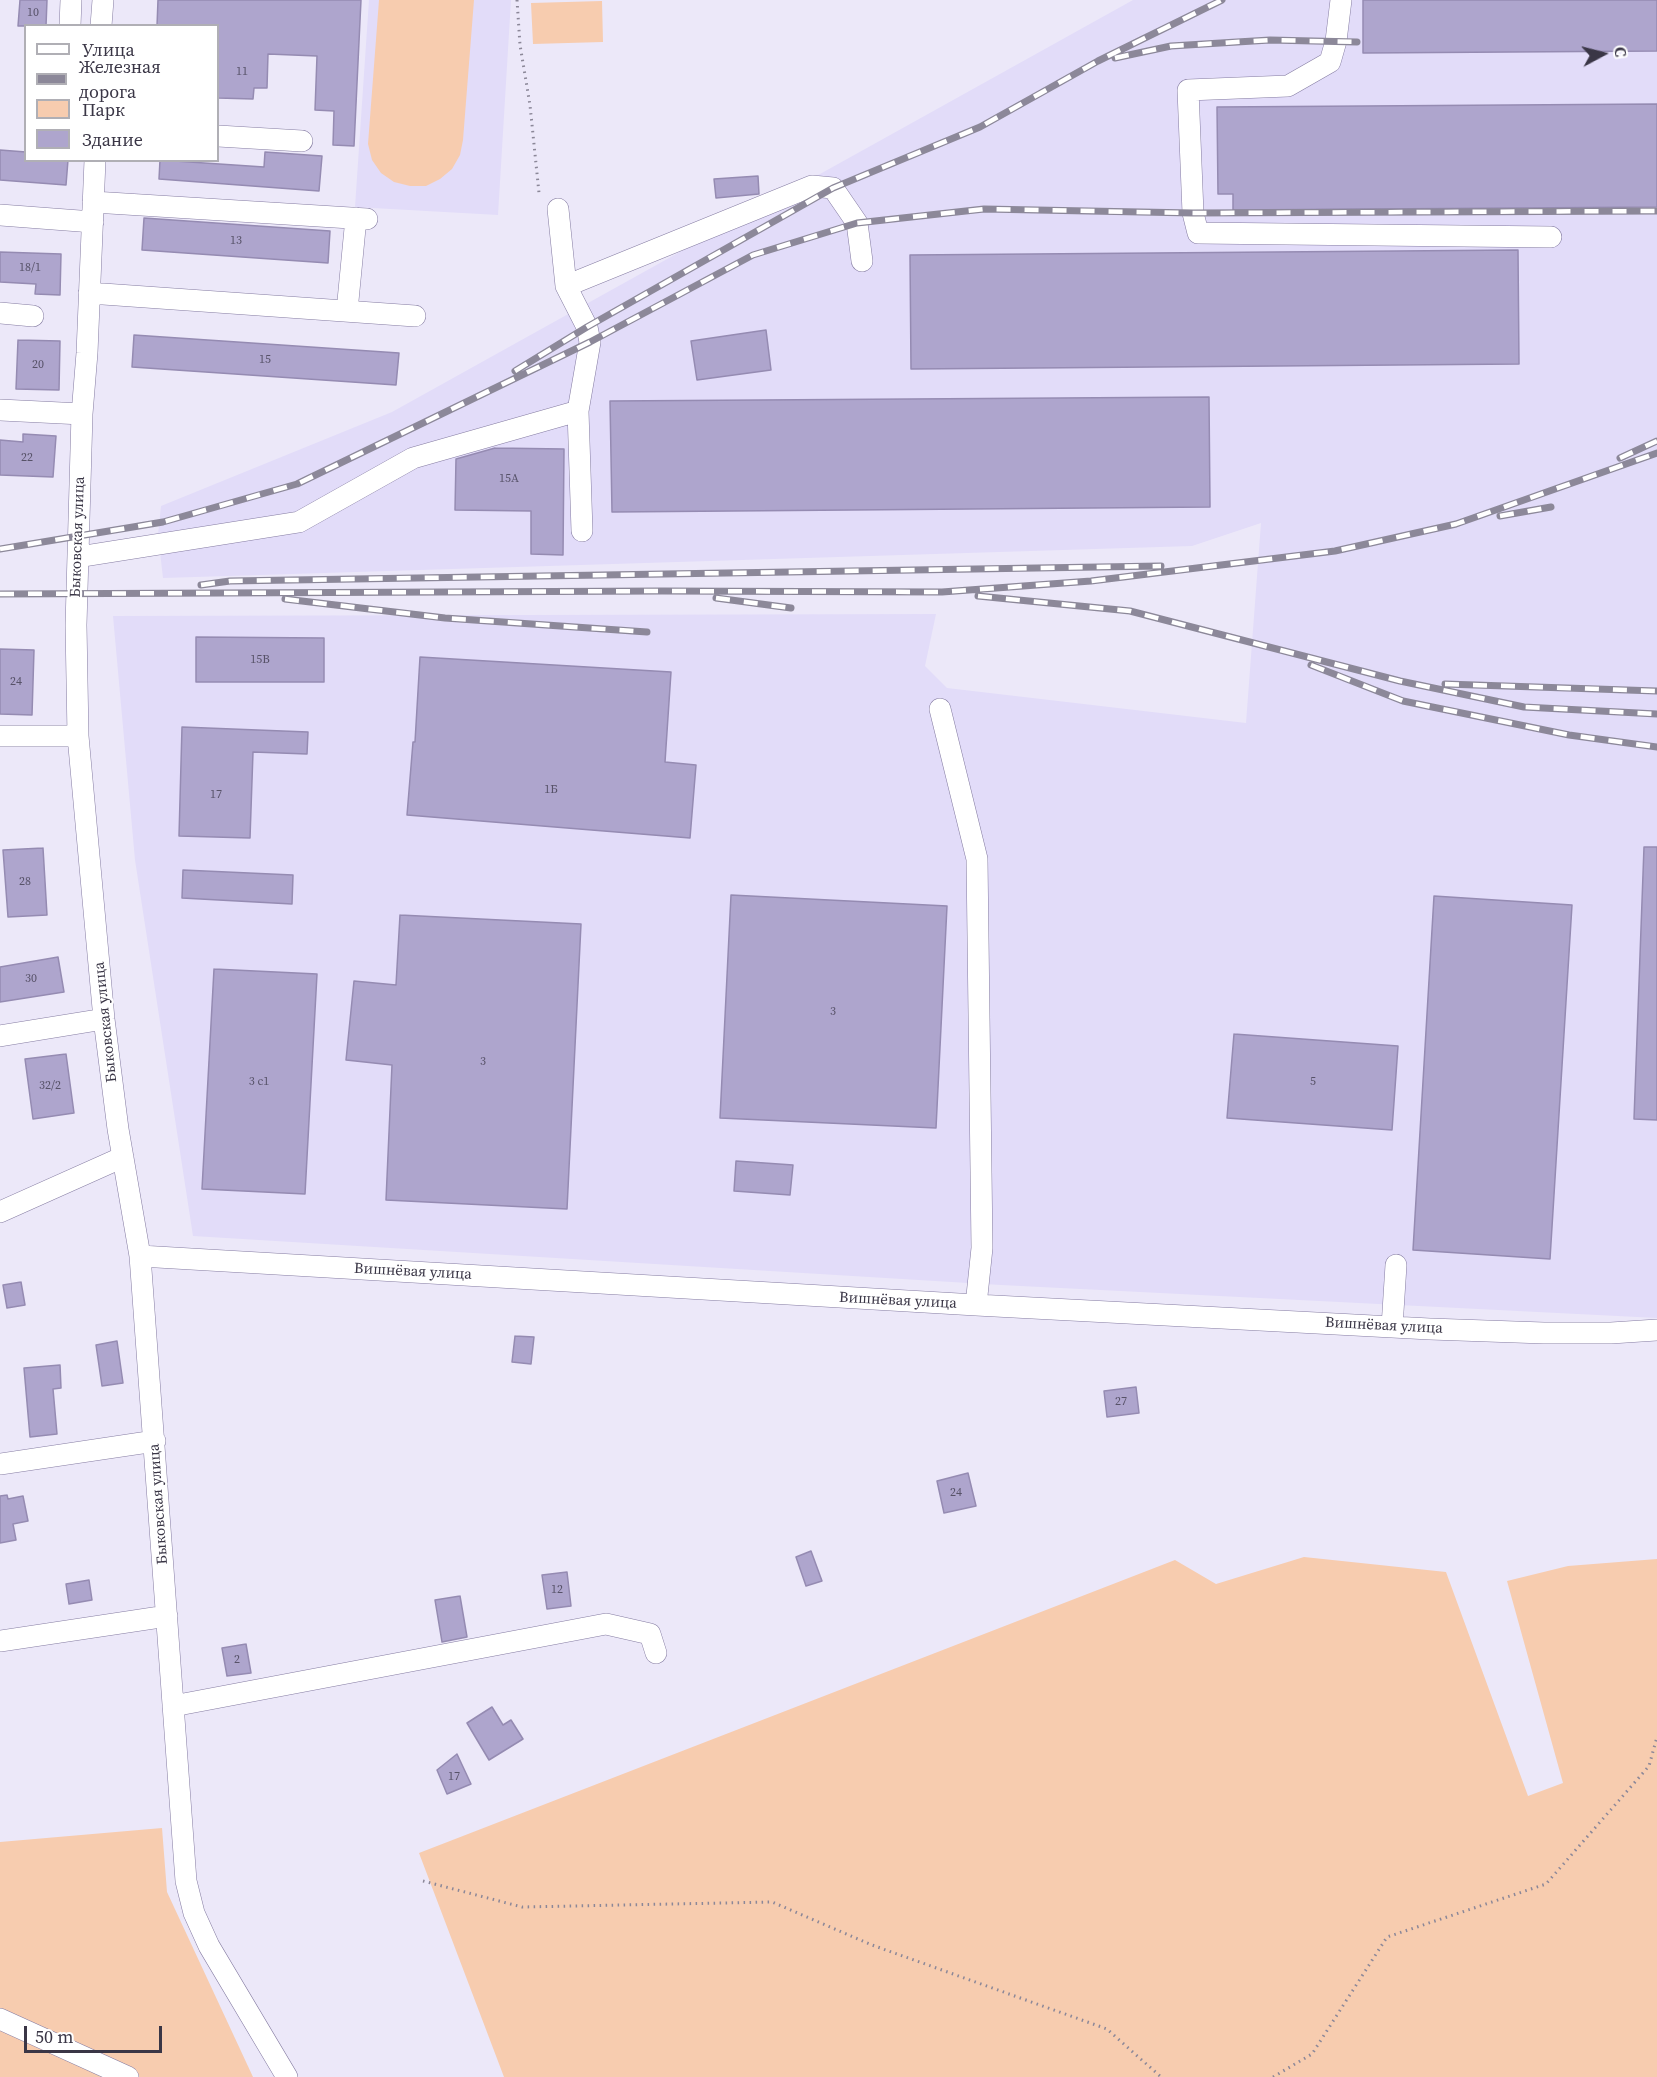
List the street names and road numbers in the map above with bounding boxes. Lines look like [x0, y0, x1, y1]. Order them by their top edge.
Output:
street label: Быковская улица [67, 476, 89, 598]
street label: Быковская улица [91, 961, 121, 1083]
street label: Вишнёвая улица [354, 1260, 472, 1284]
street label: Вишнёвая улица [839, 1289, 957, 1313]
street label: Вишнёвая улица [1325, 1314, 1443, 1338]
street label: Быковская улица [146, 1443, 172, 1565]

